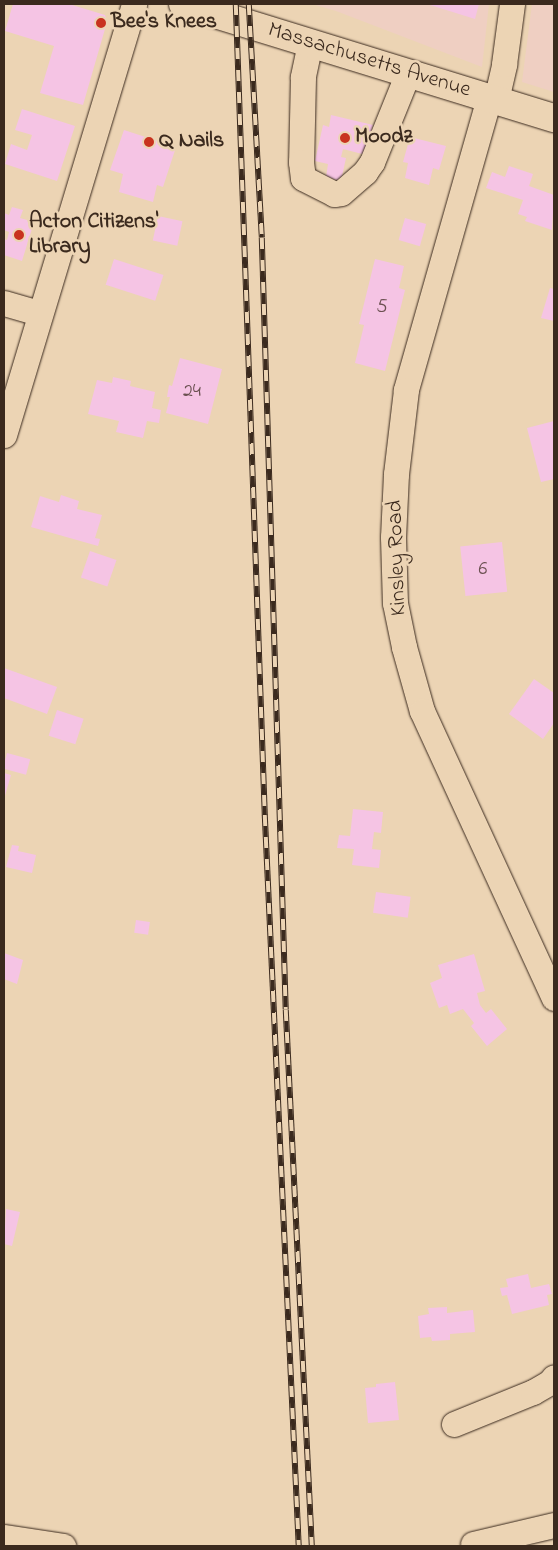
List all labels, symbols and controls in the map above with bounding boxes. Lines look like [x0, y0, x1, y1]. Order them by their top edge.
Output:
place label: Bee's Knees [111, 10, 217, 36]
marker: Bee's Knees [95, 17, 107, 29]
street label: Massachusetts Avenue [264, 18, 474, 104]
place label: Moodz [355, 125, 413, 151]
place label: Q Nails [159, 129, 224, 155]
marker: Moodz [339, 132, 351, 144]
marker: Q Nails [143, 136, 155, 148]
place label: Acton Citizens' Library [29, 209, 158, 260]
marker: Acton Citizens' Library [13, 229, 25, 241]
house number: 5 [376, 295, 388, 319]
house number: 24 [183, 379, 201, 403]
street label: Kinsley Road [383, 500, 413, 616]
house number: 6 [479, 557, 487, 581]

